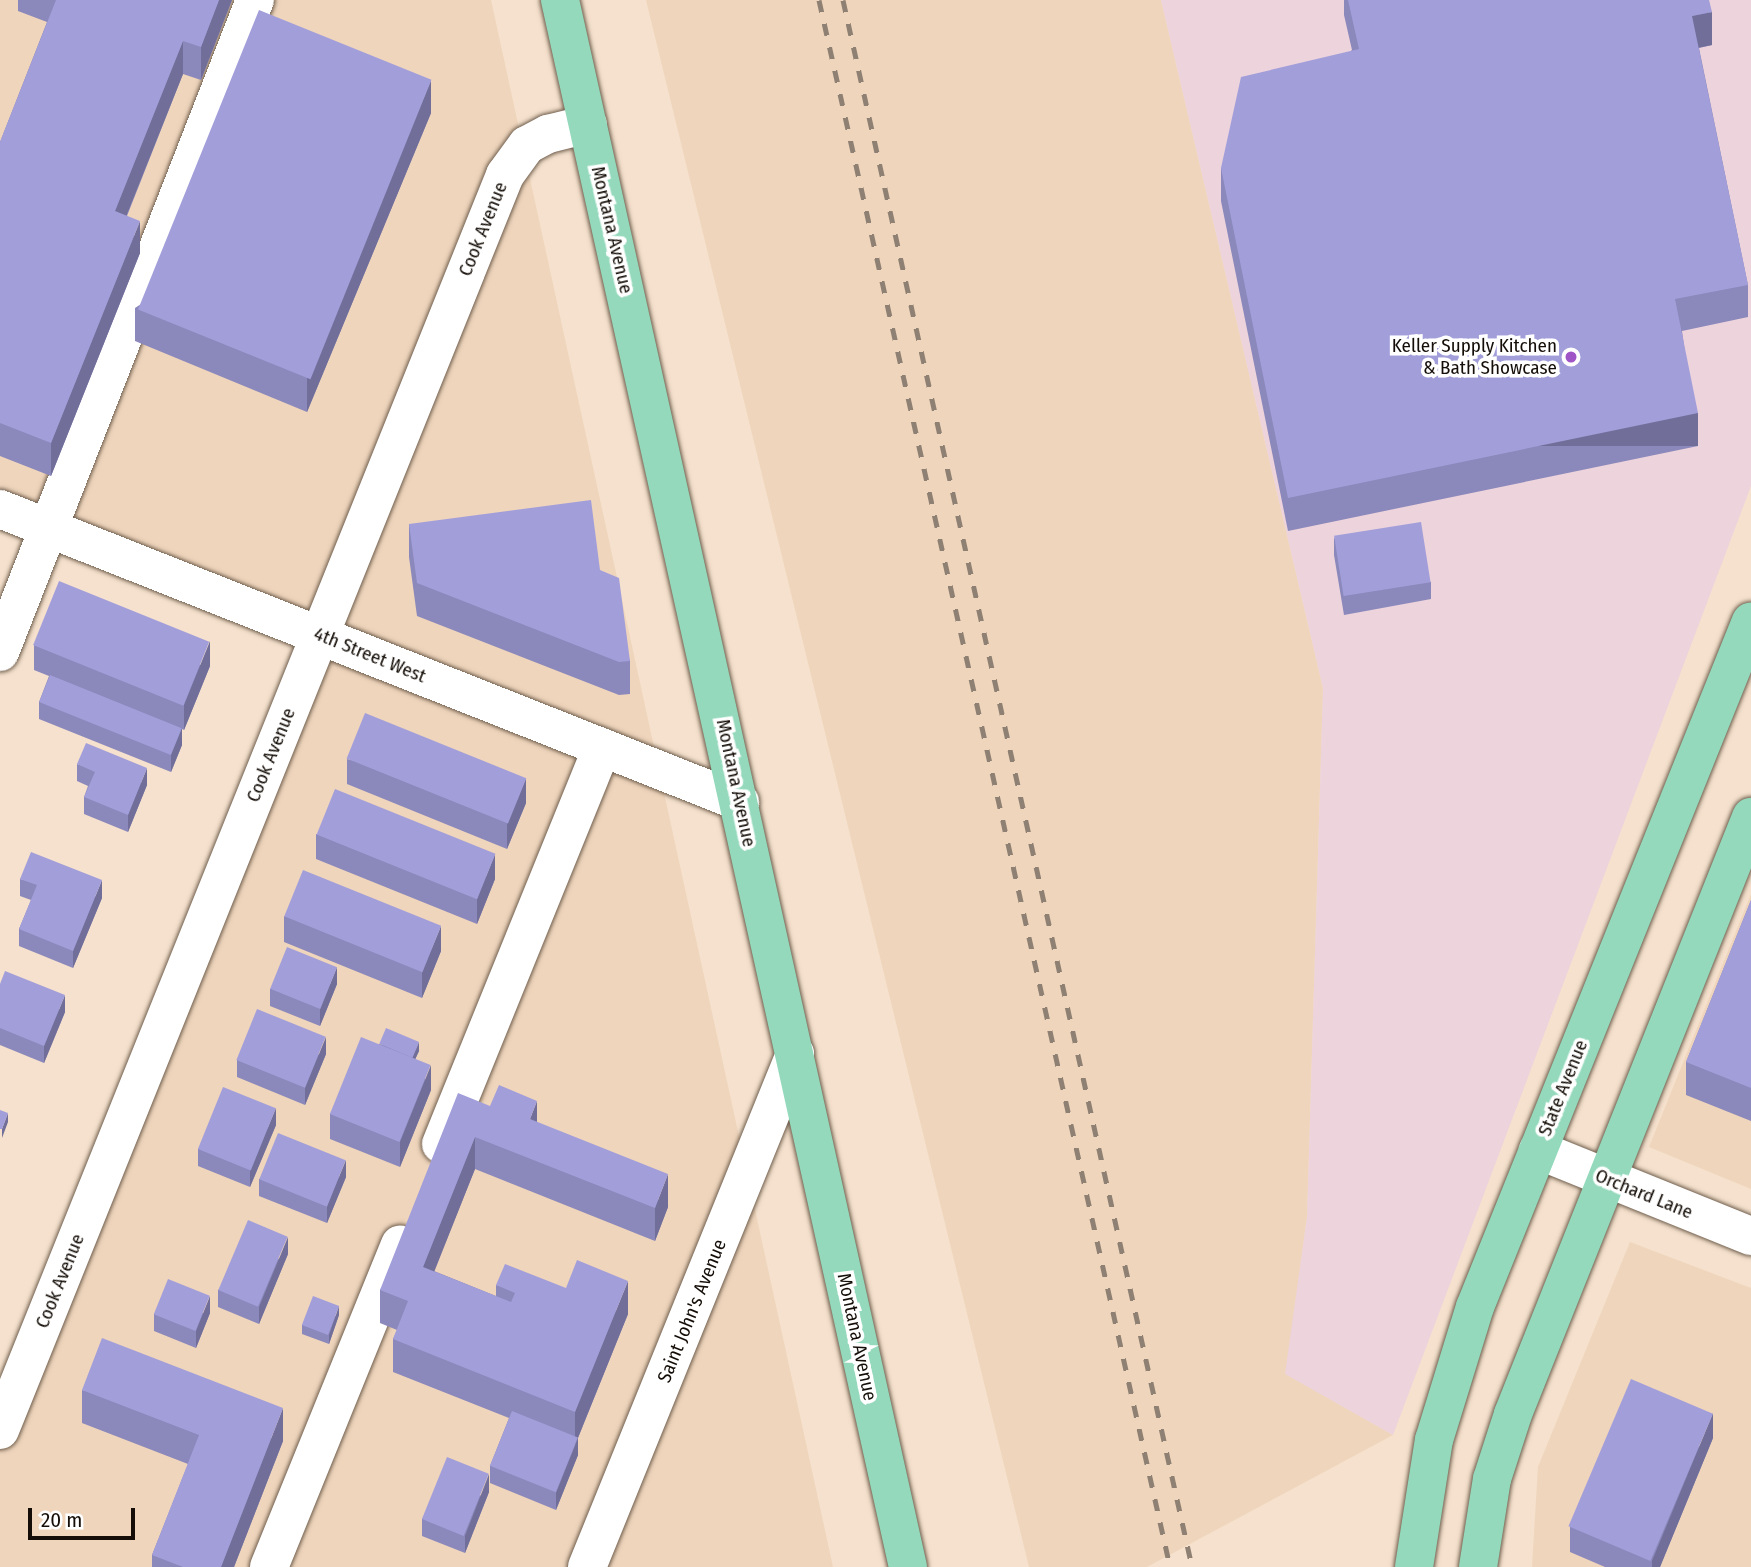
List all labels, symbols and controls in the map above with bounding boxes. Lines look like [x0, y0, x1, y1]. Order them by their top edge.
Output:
street label: Montana Avenue [586, 164, 638, 296]
street label: Cook Avenue [454, 179, 512, 279]
place label: Keller Supply Kitchen & Bath Showcase [1392, 335, 1557, 379]
marker: Keller Supply Kitchen & Bath Showcase [1563, 349, 1579, 365]
street label: 4th Street West [311, 622, 429, 688]
street label: Cook Avenue [242, 705, 300, 805]
street label: Montana Avenue [711, 717, 761, 849]
street label: State Avenue [1533, 1037, 1593, 1139]
street label: Orchard Lane [1592, 1164, 1696, 1224]
street label: Cook Avenue [31, 1231, 89, 1331]
street label: Saint John's Avenue [653, 1236, 731, 1386]
street label: Montana Avenue [832, 1271, 882, 1403]
scale bar [32, 1494, 138, 1538]
text: 20 m [41, 1507, 82, 1533]

